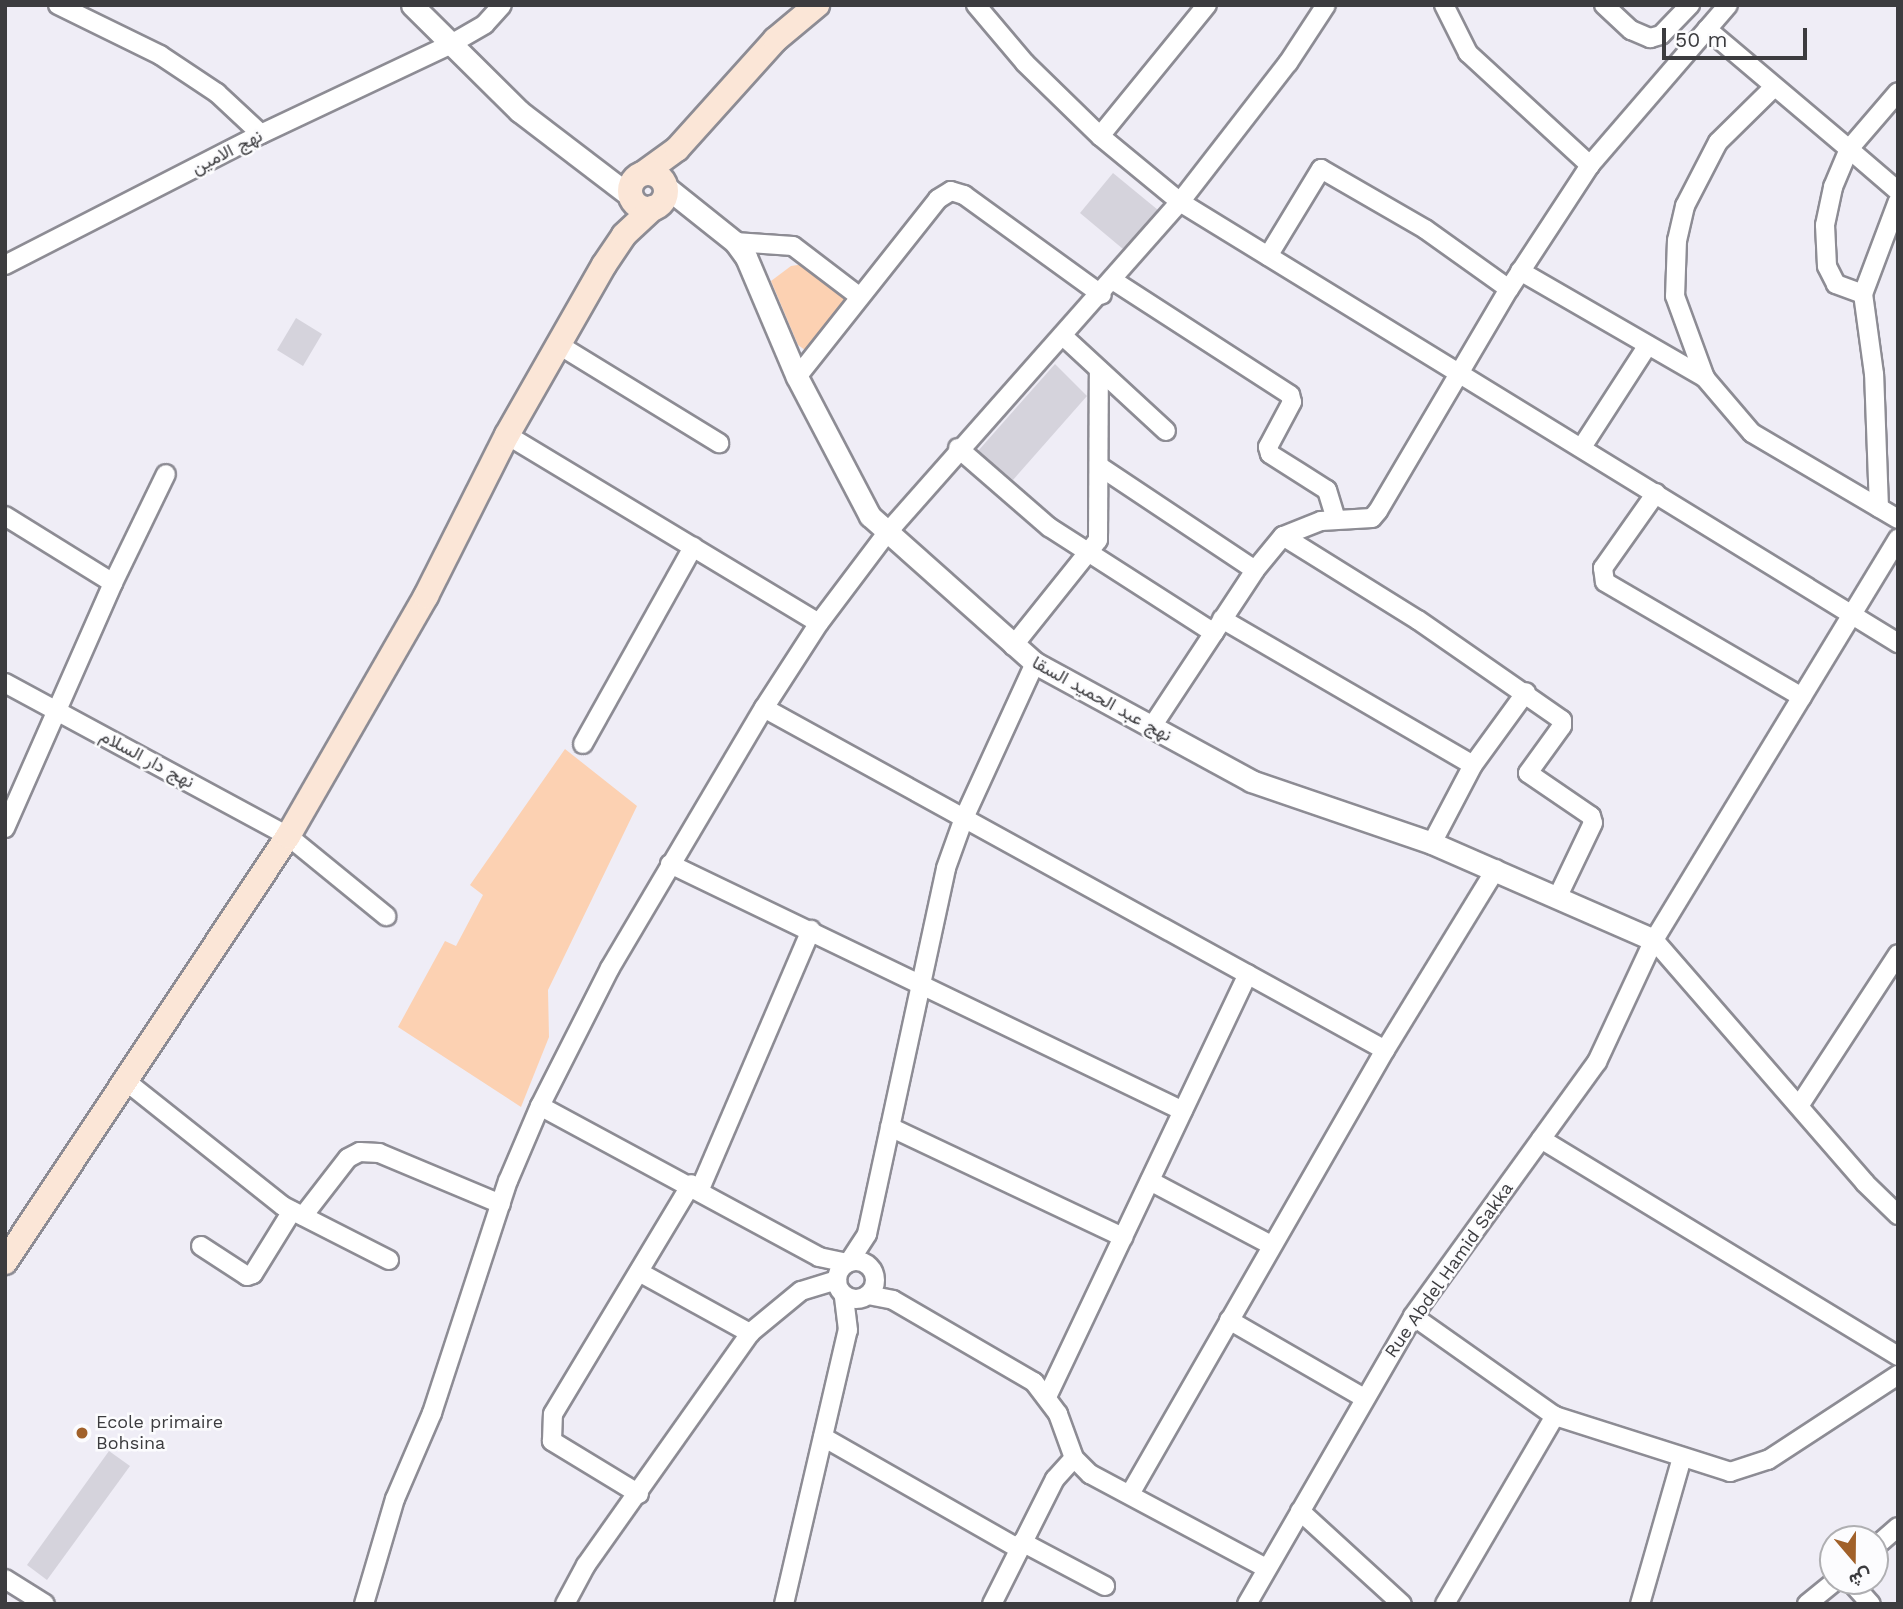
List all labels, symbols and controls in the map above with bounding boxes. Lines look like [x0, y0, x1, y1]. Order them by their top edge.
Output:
scale bar [1665, 14, 1810, 58]
text: 50 m [1675, 27, 1727, 52]
street label: نهج الامين [188, 125, 266, 179]
street label: نهج عبد الحميد السقا [1028, 652, 1176, 746]
street label: نهج دار السلام [96, 725, 198, 793]
street label: Rue Abdel Hamid Sakka [1380, 1178, 1518, 1362]
place label: Ecole primaire Bohsina [96, 1412, 223, 1454]
marker: Ecole primaire Bohsina [74, 1425, 90, 1441]
north arrow [1819, 1525, 1889, 1595]
text: ش [1846, 1564, 1875, 1593]

